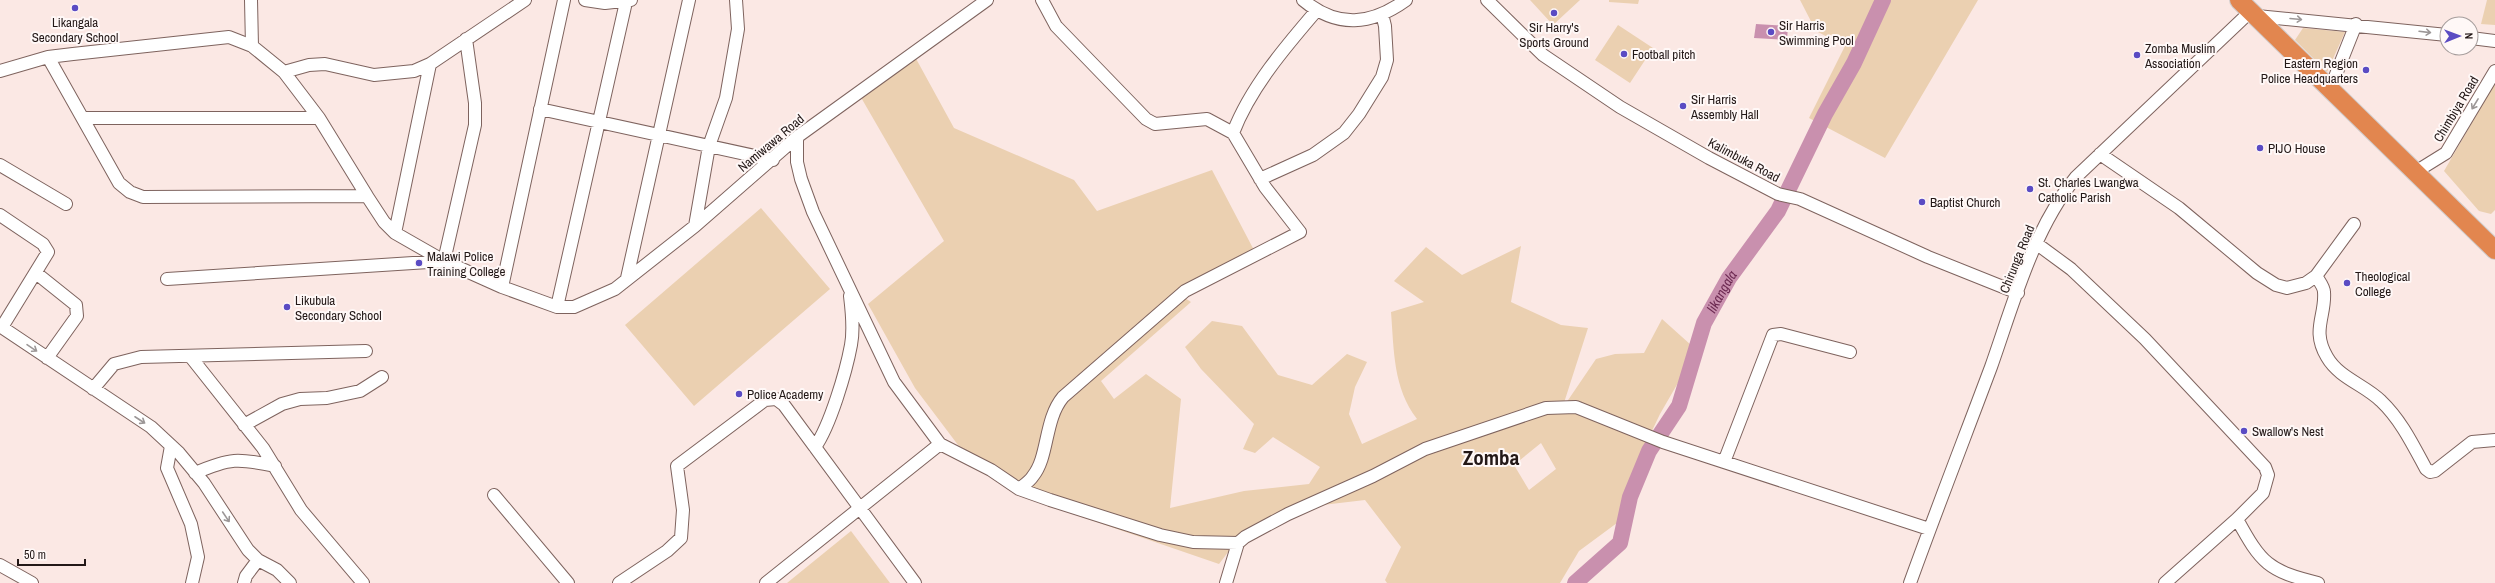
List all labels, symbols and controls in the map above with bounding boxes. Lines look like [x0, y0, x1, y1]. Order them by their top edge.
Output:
marker: Likangala Secondary School [70, 3, 80, 13]
marker: Sir Harry's Sports Ground [1549, 8, 1559, 18]
place label: Likangala Secondary School [32, 14, 118, 46]
one-way arrow [2289, 16, 2302, 23]
north arrow [2439, 16, 2479, 56]
place label: Sir Harris Swimming Pool [1779, 17, 1854, 49]
place label: Sir Harry's Sports Ground [1519, 19, 1589, 51]
marker: Sir Harris Swimming Pool [1766, 27, 1776, 37]
one-way arrow [2418, 29, 2431, 36]
text: N [2462, 32, 2476, 39]
place label: Zomba Muslim Association [2144, 40, 2216, 72]
place label: Football pitch [1632, 46, 1696, 63]
marker: Football pitch [1619, 49, 1629, 59]
marker: Zomba Muslim Association [2132, 50, 2142, 60]
place label: Eastern Region Police Headquarters [2261, 55, 2358, 87]
marker: Eastern Region Police Headquarters [2361, 65, 2371, 75]
street label: Chimbiya Road [2430, 73, 2482, 145]
place label: Sir Harris Assembly Hall [1690, 91, 1759, 123]
one-way arrow [2471, 98, 2479, 110]
marker: Sir Harris Assembly Hall [1678, 101, 1688, 111]
street label: Namiwawa Road [734, 110, 808, 176]
street label: Kalimbuka Road [1705, 134, 1783, 186]
place label: PIJO House [2268, 140, 2326, 157]
marker: PIJO House [2255, 143, 2265, 153]
place label: St. Charles Lwangwa Catholic Parish [2038, 174, 2139, 206]
marker: St. Charles Lwangwa Catholic Parish [2025, 184, 2035, 194]
place label: Baptist Church [1930, 194, 2001, 211]
marker: Baptist Church [1917, 197, 1927, 207]
street label: Chirunga Road [1996, 222, 2038, 296]
place label: Malawi Police Training College [427, 248, 505, 280]
marker: Malawi Police Training College [414, 258, 424, 268]
water label: likangala [1703, 266, 1741, 316]
place label: Theological College [2355, 268, 2410, 300]
marker: Theological College [2342, 278, 2352, 288]
place label: Likubula Secondary School [295, 292, 382, 324]
marker: Likubula Secondary School [282, 302, 292, 312]
one-way arrow [27, 344, 38, 352]
place label: Police Academy [747, 386, 824, 403]
marker: Police Academy [734, 389, 744, 399]
one-way arrow [135, 416, 146, 424]
place label: Swallow's Nest [2252, 423, 2323, 440]
marker: Swallow's Nest [2239, 426, 2249, 436]
district label: Zomba [1463, 443, 1520, 472]
one-way arrow [222, 511, 230, 522]
scale bar [18, 541, 85, 567]
text: 50 m [24, 547, 46, 563]

